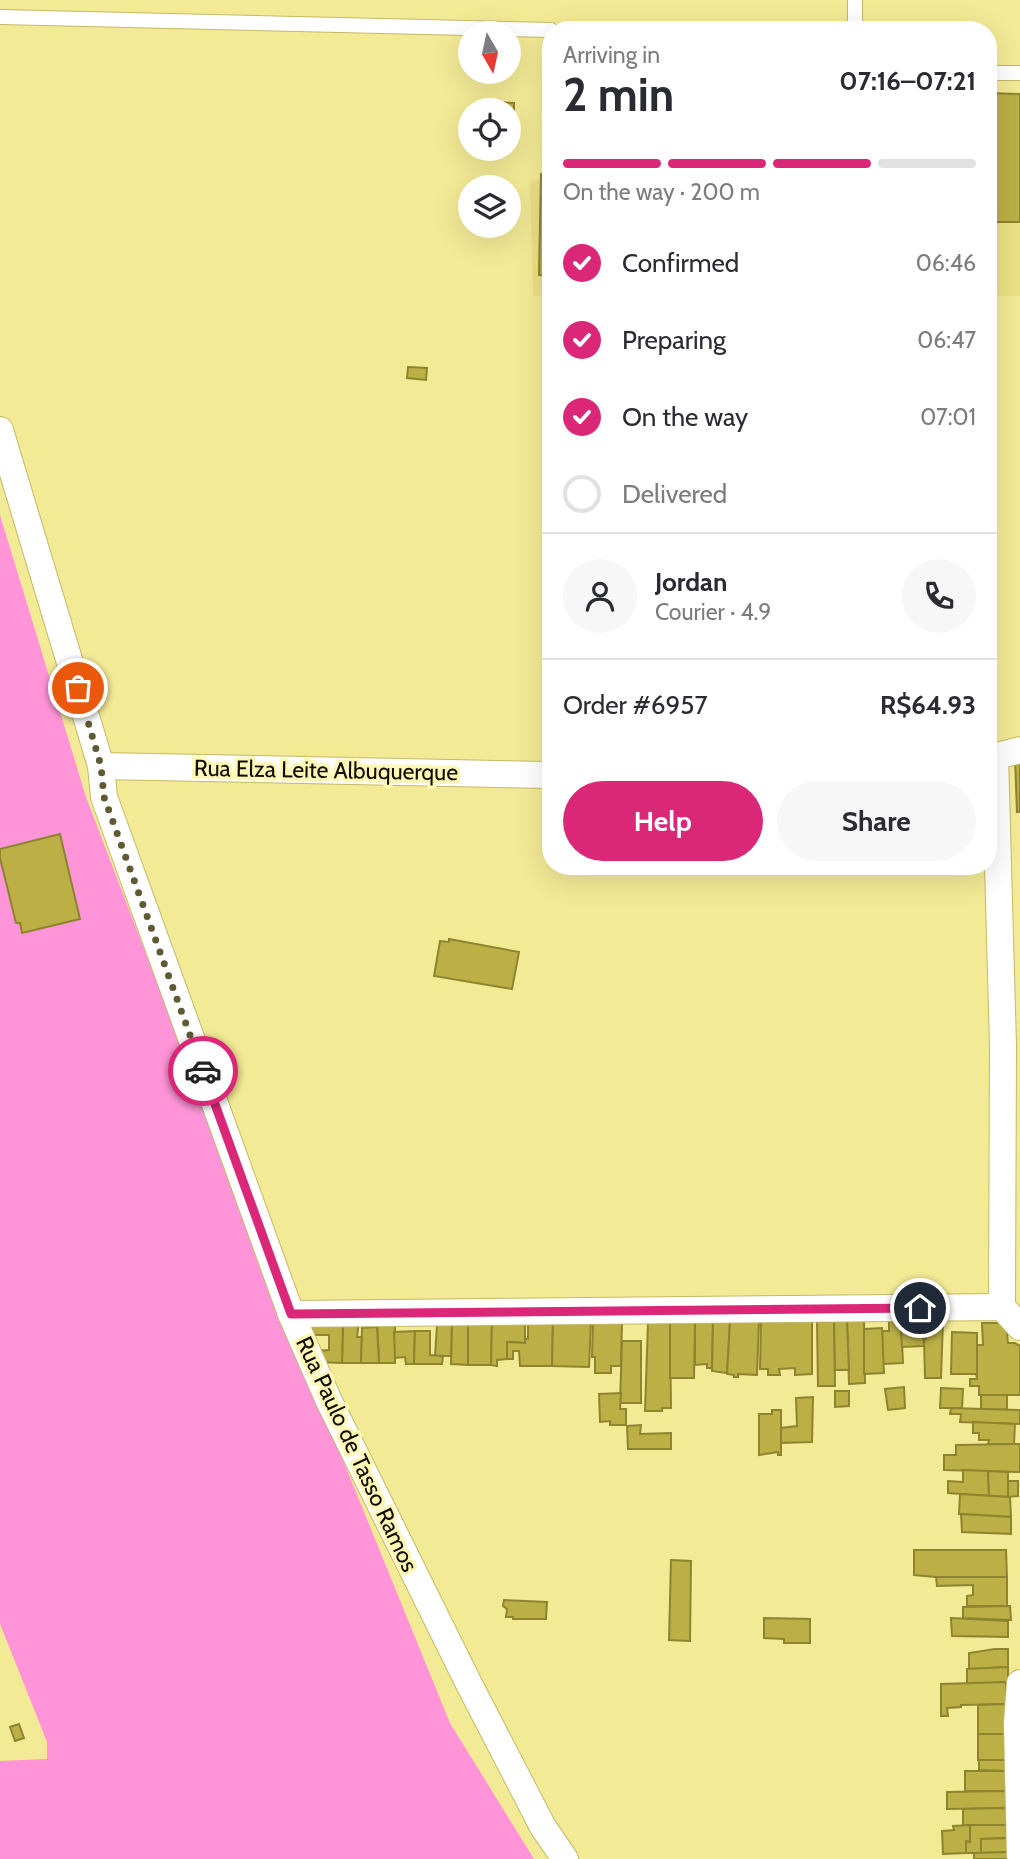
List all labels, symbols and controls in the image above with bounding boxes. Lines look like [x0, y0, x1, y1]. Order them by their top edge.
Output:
north arrow [458, 21, 522, 84]
map controls [458, 21, 521, 238]
text: Arriving in [563, 41, 660, 69]
text: 07:16–07:21 [839, 65, 976, 97]
text: 2 min [563, 67, 674, 123]
button: locate [458, 98, 521, 161]
button: layers [458, 175, 521, 238]
text: On the way · 200 m [563, 178, 760, 206]
icon: check [563, 244, 601, 282]
text: Confirmed [622, 247, 739, 279]
text: 06:46 [916, 249, 976, 277]
icon: check [563, 321, 601, 359]
text: Preparing [622, 324, 726, 356]
text: 06:47 [917, 326, 976, 354]
icon: check [563, 398, 601, 436]
text: On the way [622, 401, 748, 433]
text: 07:01 [920, 403, 976, 431]
text: Delivered [622, 478, 727, 510]
button: person [563, 559, 637, 633]
button: phone [902, 559, 976, 633]
text: Jordan [655, 566, 727, 598]
text: Courier · 4.9 [655, 598, 771, 626]
pin [48, 658, 108, 718]
icon: bag [59, 669, 97, 707]
text: Order #6957 [563, 689, 708, 721]
text: R$64.93 [880, 689, 976, 721]
street label: Rua Elza Leite Albuquerque [194, 754, 459, 786]
button: Help [563, 781, 763, 861]
button: Share [777, 781, 976, 861]
courier [168, 1036, 238, 1106]
icon: car [184, 1052, 222, 1090]
pin [890, 1278, 950, 1338]
icon: home [901, 1289, 939, 1327]
street label: Rua Paulo de Tasso Ramos [290, 1332, 424, 1576]

